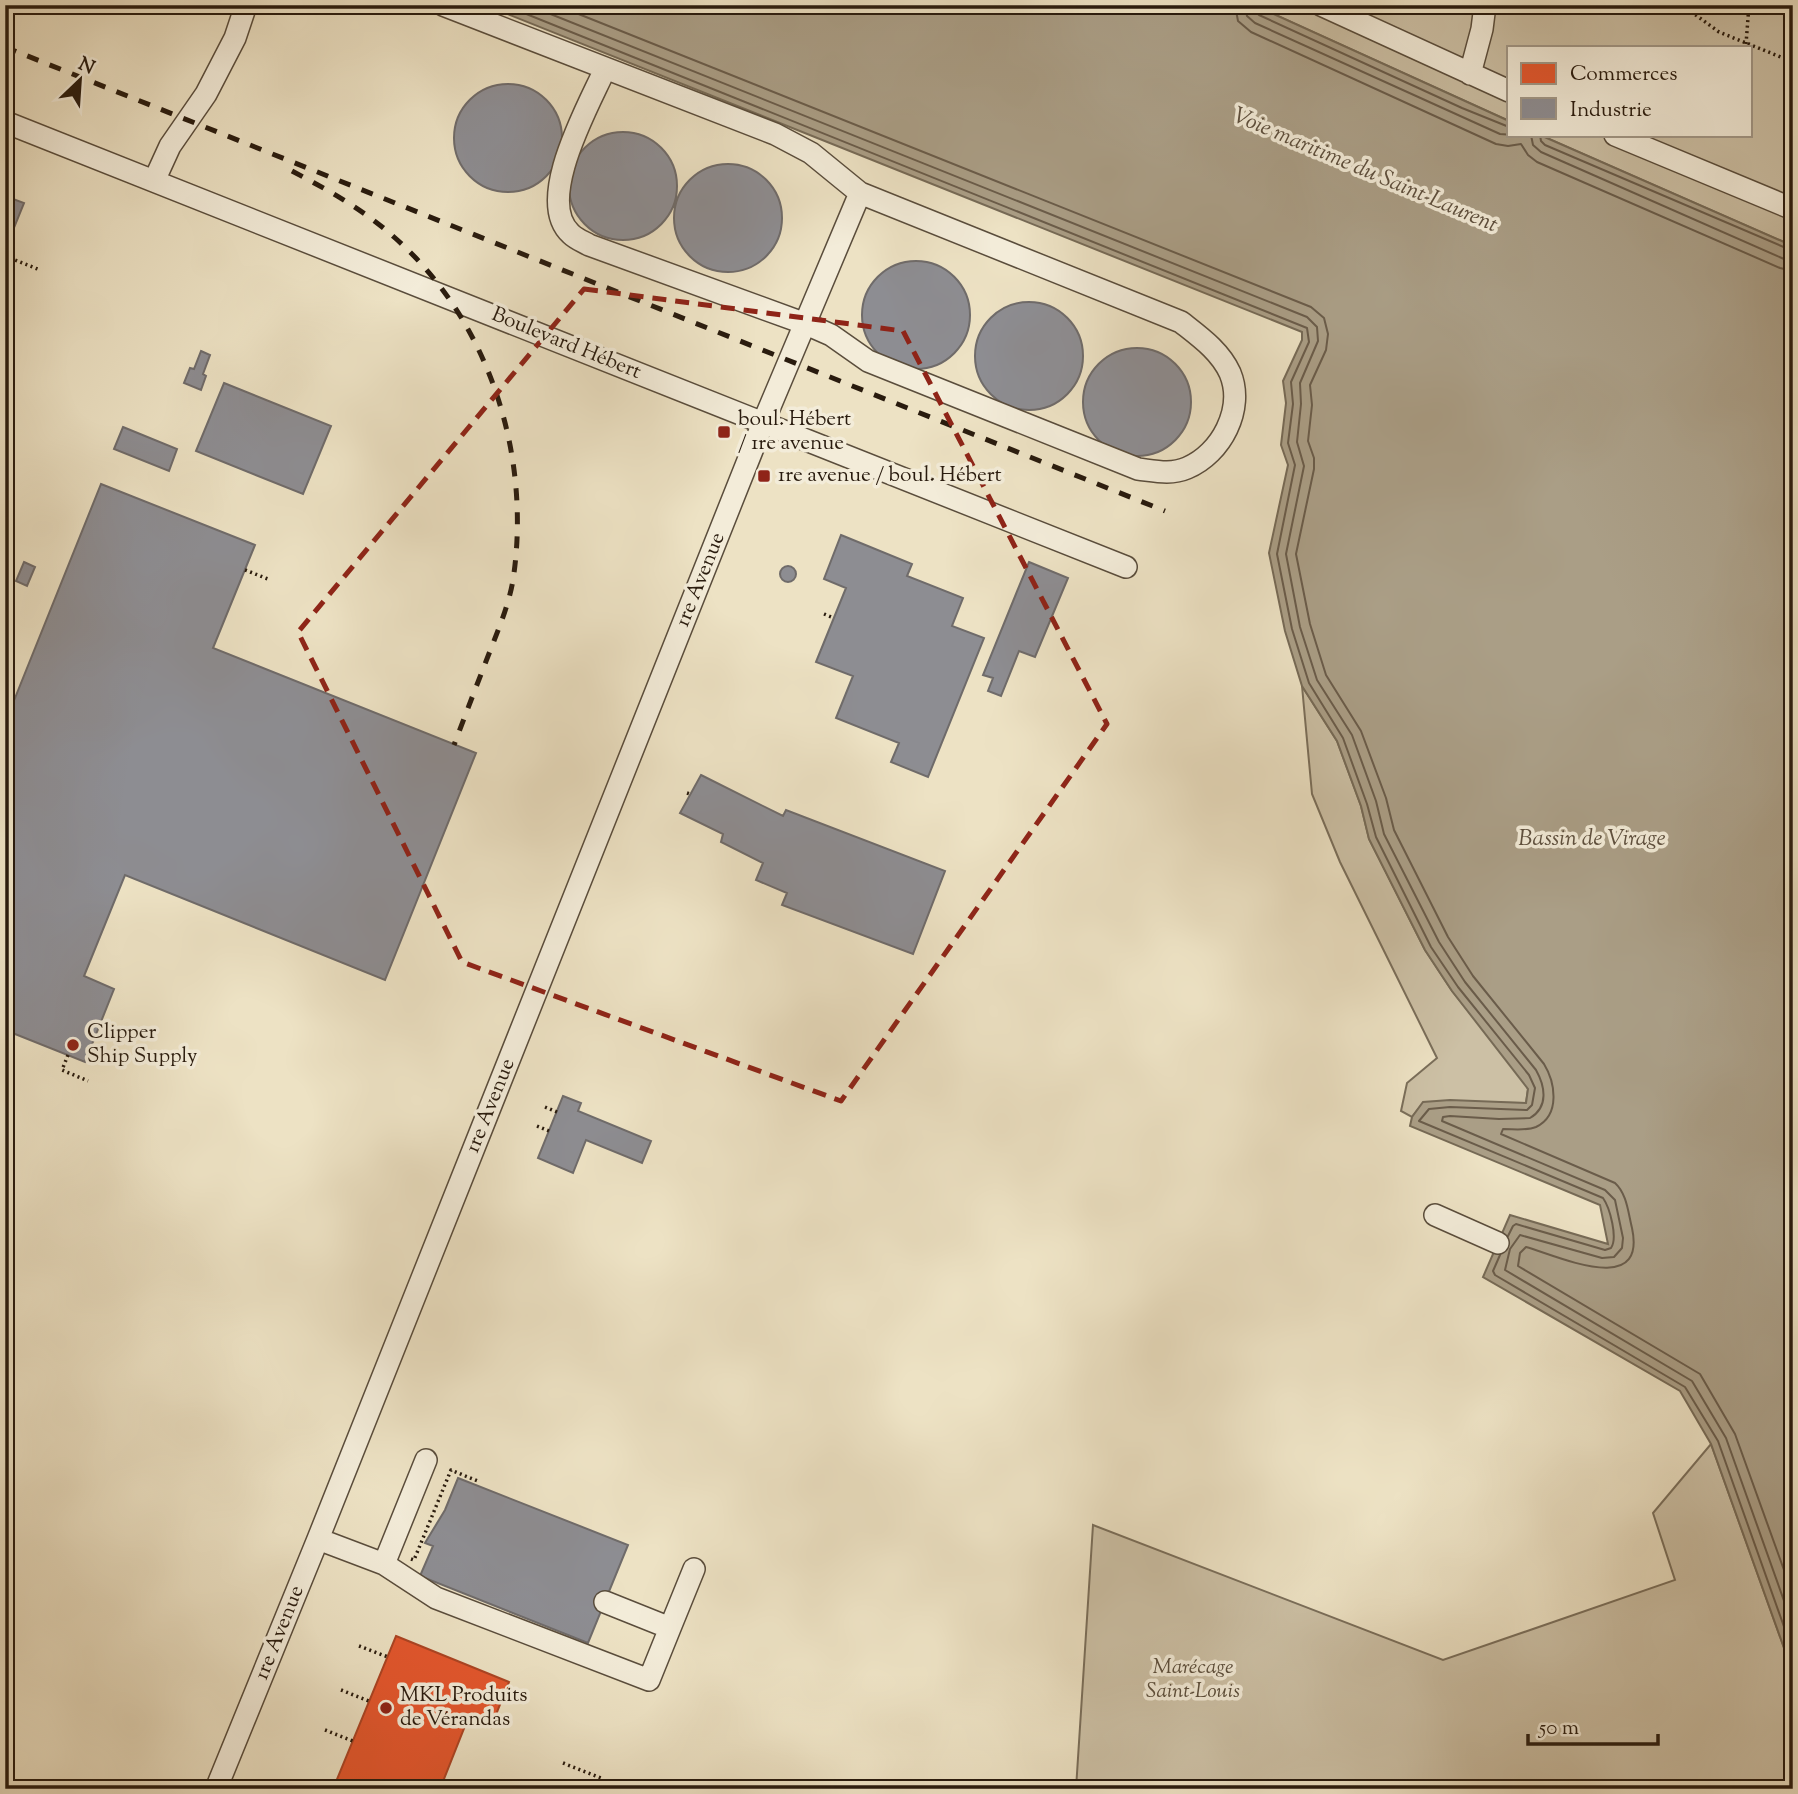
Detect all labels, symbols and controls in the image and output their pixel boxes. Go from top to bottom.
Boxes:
north arrow [46,46,116,116]
legend [1507,46,1752,136]
text: N [74,51,99,82]
text: Commerces [1570,60,1678,90]
text: Industrie [1570,96,1652,126]
water label: Voie maritime du Saint-Laurent [1227,100,1503,242]
street label: Boulevard Hébert [487,300,645,388]
place label: boul. Hébert / 1re avenue [738,405,851,459]
marker: boul. Hébert / 1re avenue [716,424,732,440]
place label: 1re avenue / boul. Hébert [778,461,1002,491]
marker: 1re avenue / boul. Hébert [756,468,772,484]
street label: 1re Avenue [668,528,734,632]
water label: Bassin de Virage [1518,823,1666,856]
place label: Clipper Ship Supply [87,1018,198,1072]
marker: Clipper Ship Supply [65,1037,81,1053]
street label: 1re Avenue [458,1054,524,1158]
street label: 1re Avenue [247,1581,313,1685]
park label: Marécage Saint-Louis [1146,1653,1240,1707]
place label: MKL Produits de Vérandas [400,1681,528,1735]
marker: MKL Produits de Vérandas [378,1700,394,1716]
scale bar [1528,1703,1658,1747]
text: 50 m [1538,1714,1579,1744]

